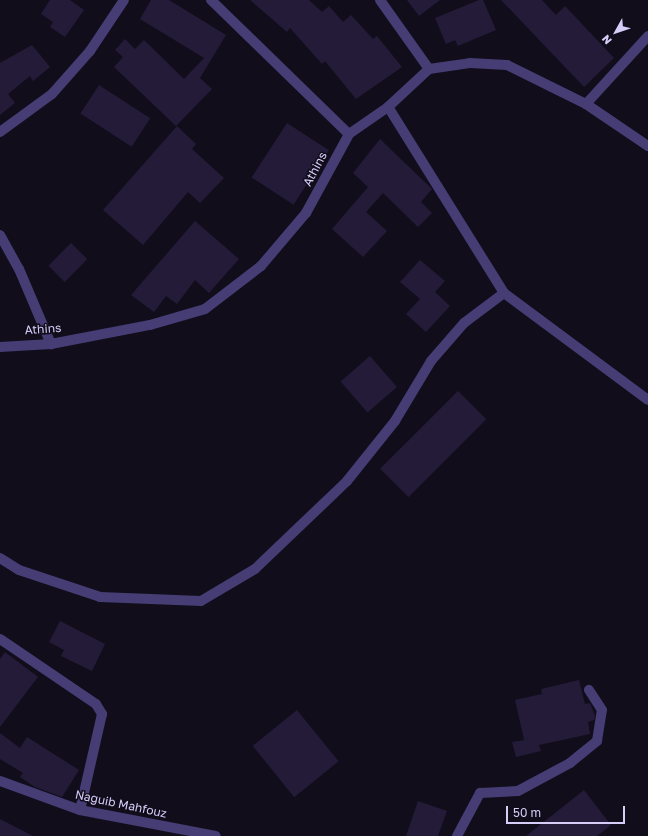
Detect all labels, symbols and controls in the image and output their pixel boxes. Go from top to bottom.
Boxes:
north arrow [596,12,636,52]
text: N [599,33,614,47]
street label: Athins [300,149,330,189]
street label: Athins [24,321,62,337]
street label: Naguib Mahfouz [74,787,168,821]
scale bar [508,798,627,824]
text: 50 m [513,805,541,820]

